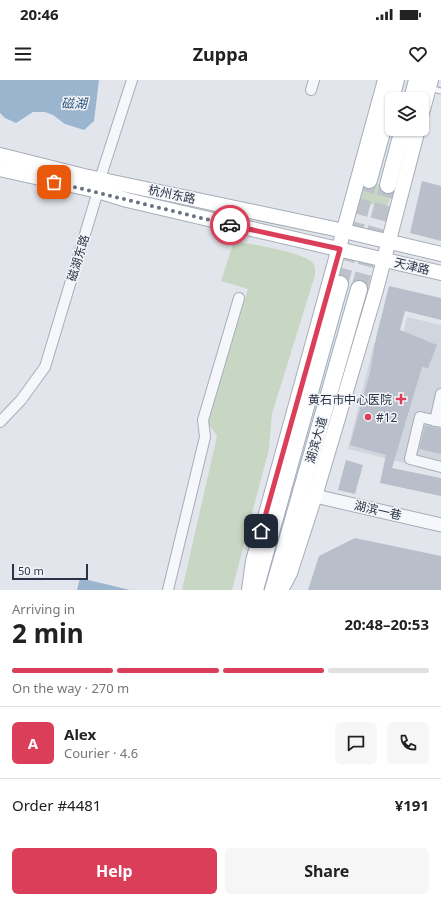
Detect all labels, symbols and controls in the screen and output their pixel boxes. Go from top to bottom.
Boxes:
text: 20:46 [20,4,59,24]
text: Zuppa [193,42,248,66]
icon: menu [12,43,34,65]
icon: heart [407,43,429,65]
map controls [385,92,429,136]
button: layers [385,92,429,136]
water label: 磁湖 [61,94,89,112]
pin [37,165,71,199]
icon: bag [43,171,65,193]
street label: 杭州东路 [147,181,197,207]
courier [210,205,250,245]
icon: car [219,214,241,236]
street label: 磁湖东路 [63,233,93,283]
street label: 天津路 [393,254,431,278]
place label: 黄石市中心医院 [308,391,392,408]
marker: 黄石市中心医院 [395,393,407,405]
place label: #12 [376,409,398,426]
marker: #12 [363,412,373,422]
street label: 湖滨大道 [301,415,331,465]
street label: 湖滨一巷 [353,496,403,524]
pin [244,514,278,548]
icon: home [250,520,272,542]
scale bar [12,562,88,581]
text: 50 m [18,563,44,578]
text: Arriving in [12,600,75,618]
text: 20:48–20:53 [344,614,429,634]
text: 2 min [12,615,84,651]
text: On the way · 270 m [12,679,129,697]
button: chat [335,722,377,764]
button: phone [387,722,429,764]
text: Alex [64,724,96,744]
text: A [28,733,38,753]
text: Courier · 4.6 [64,744,138,762]
text: Order #4481 [12,795,101,815]
text: ¥191 [395,795,429,815]
button: Help [12,848,217,894]
button: Share [225,848,429,894]

